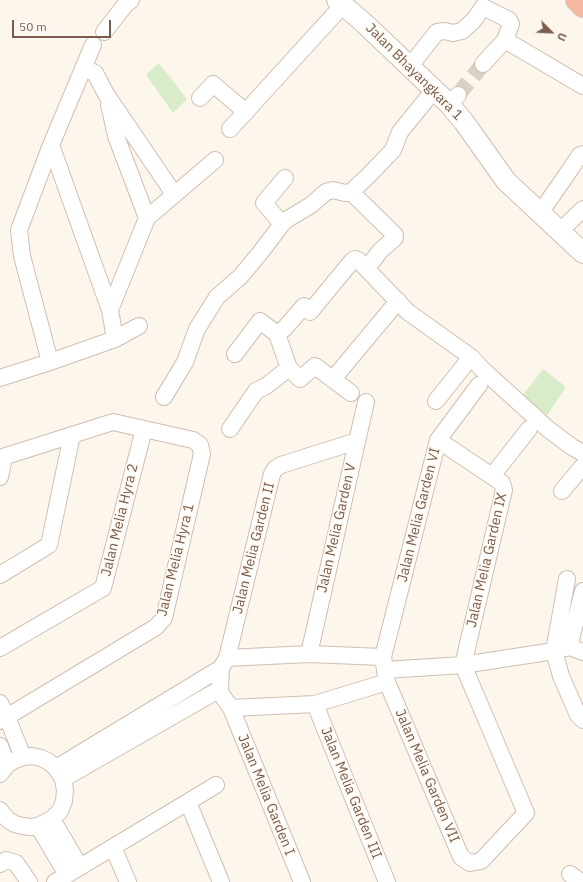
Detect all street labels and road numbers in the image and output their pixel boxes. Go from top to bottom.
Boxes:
street label: Jalan Bhayangkara 1 [362,20,466,124]
street label: Jalan Melia Garden VI [394,446,444,584]
street label: Jalan Melia Hyra 2 [98,462,142,578]
street label: Jalan Melia Garden V [314,462,360,594]
street label: Jalan Melia Garden II [230,481,278,615]
street label: Jalan Melia Garden IX [463,491,511,629]
street label: Jalan Melia Hyra 1 [154,502,198,618]
street label: Jalan Melia Garden VII [391,707,463,845]
street label: Jalan Melia Garden III [317,725,385,861]
street label: Jalan Melia Garden I [234,732,298,858]

